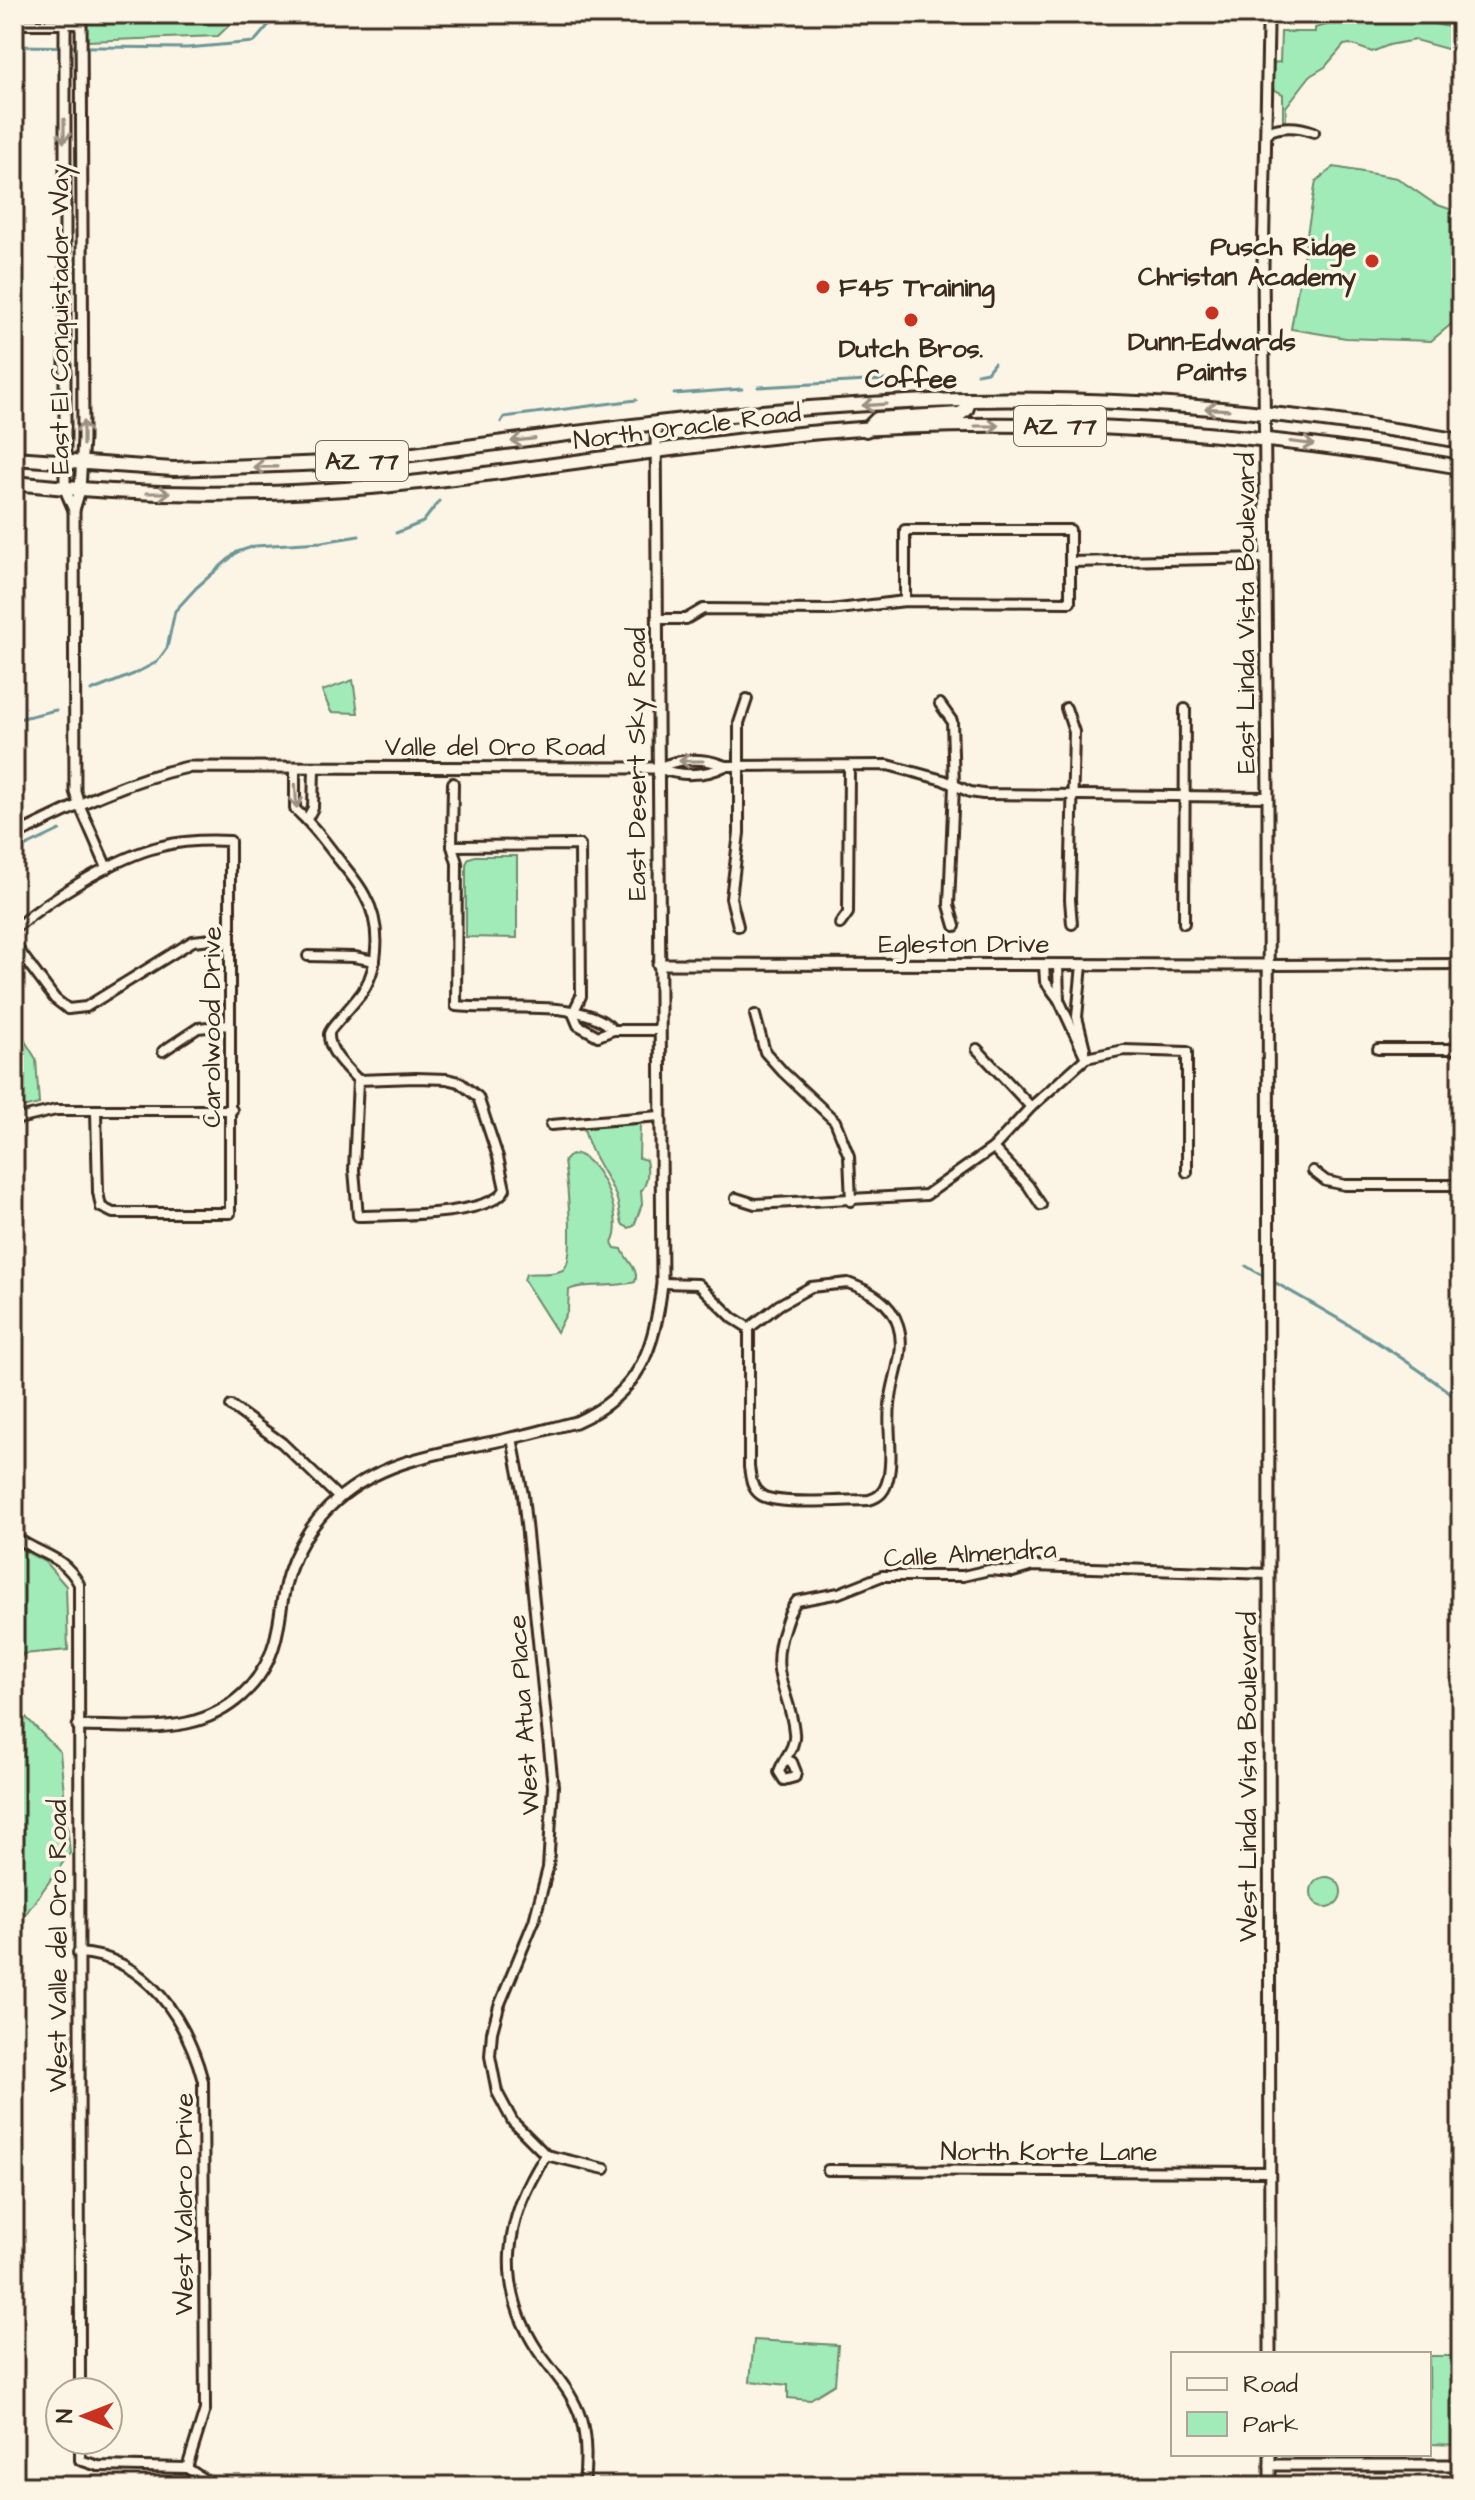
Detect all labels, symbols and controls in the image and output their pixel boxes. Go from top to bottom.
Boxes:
one-way arrow [56,117,72,144]
street label: East El Conquistador Way [42,164,80,474]
place label: Pusch Ridge Christan Academy [1138,229,1357,298]
marker: Pusch Ridge Christan Academy [1363,252,1381,270]
place label: F45 Training [839,270,995,309]
marker: F45 Training [814,278,832,296]
marker: Dunn-Edwards Paints [1203,304,1221,322]
marker: Dutch Bros. Coffee [902,311,920,329]
place label: Dunn-Edwards Paints [1128,324,1296,390]
place label: Dutch Bros. Coffee [839,331,984,397]
street label: North Oracle Road [571,395,803,459]
one-way arrow [861,398,888,413]
one-way arrow [1204,401,1231,416]
road number: AZ 77 [1014,406,1106,446]
one-way arrow [973,418,1000,434]
one-way arrow [75,420,91,447]
one-way arrow [510,433,537,448]
one-way arrow [1288,436,1315,451]
road number: AZ 77 [316,441,408,481]
street label: East Linda Vista Boulevard [1228,453,1264,773]
one-way arrow [252,460,279,475]
one-way arrow [144,485,171,501]
street label: East Desert Sky Road [619,628,657,900]
street label: Valle del Oro Road [385,729,605,765]
one-way arrow [678,753,705,769]
one-way arrow [288,782,303,809]
street label: Carolwood Drive [194,926,230,1128]
street label: Egleston Drive [878,926,1050,964]
street label: Calle Almendra [883,1531,1058,1577]
street label: West Linda Vista Boulevard [1230,1612,1266,1942]
street label: West Atua Place [499,1613,549,1816]
street label: West Valle del Oro Road [40,1799,76,2093]
street label: West Valoro Drive [166,2093,202,2315]
street label: North Korte Lane [940,2134,1158,2170]
legend [1171,2352,1431,2456]
text: Road [1243,2368,1298,2402]
north arrow [44,2376,124,2456]
text: Park [1243,2408,1299,2442]
text: N [50,2409,81,2423]

